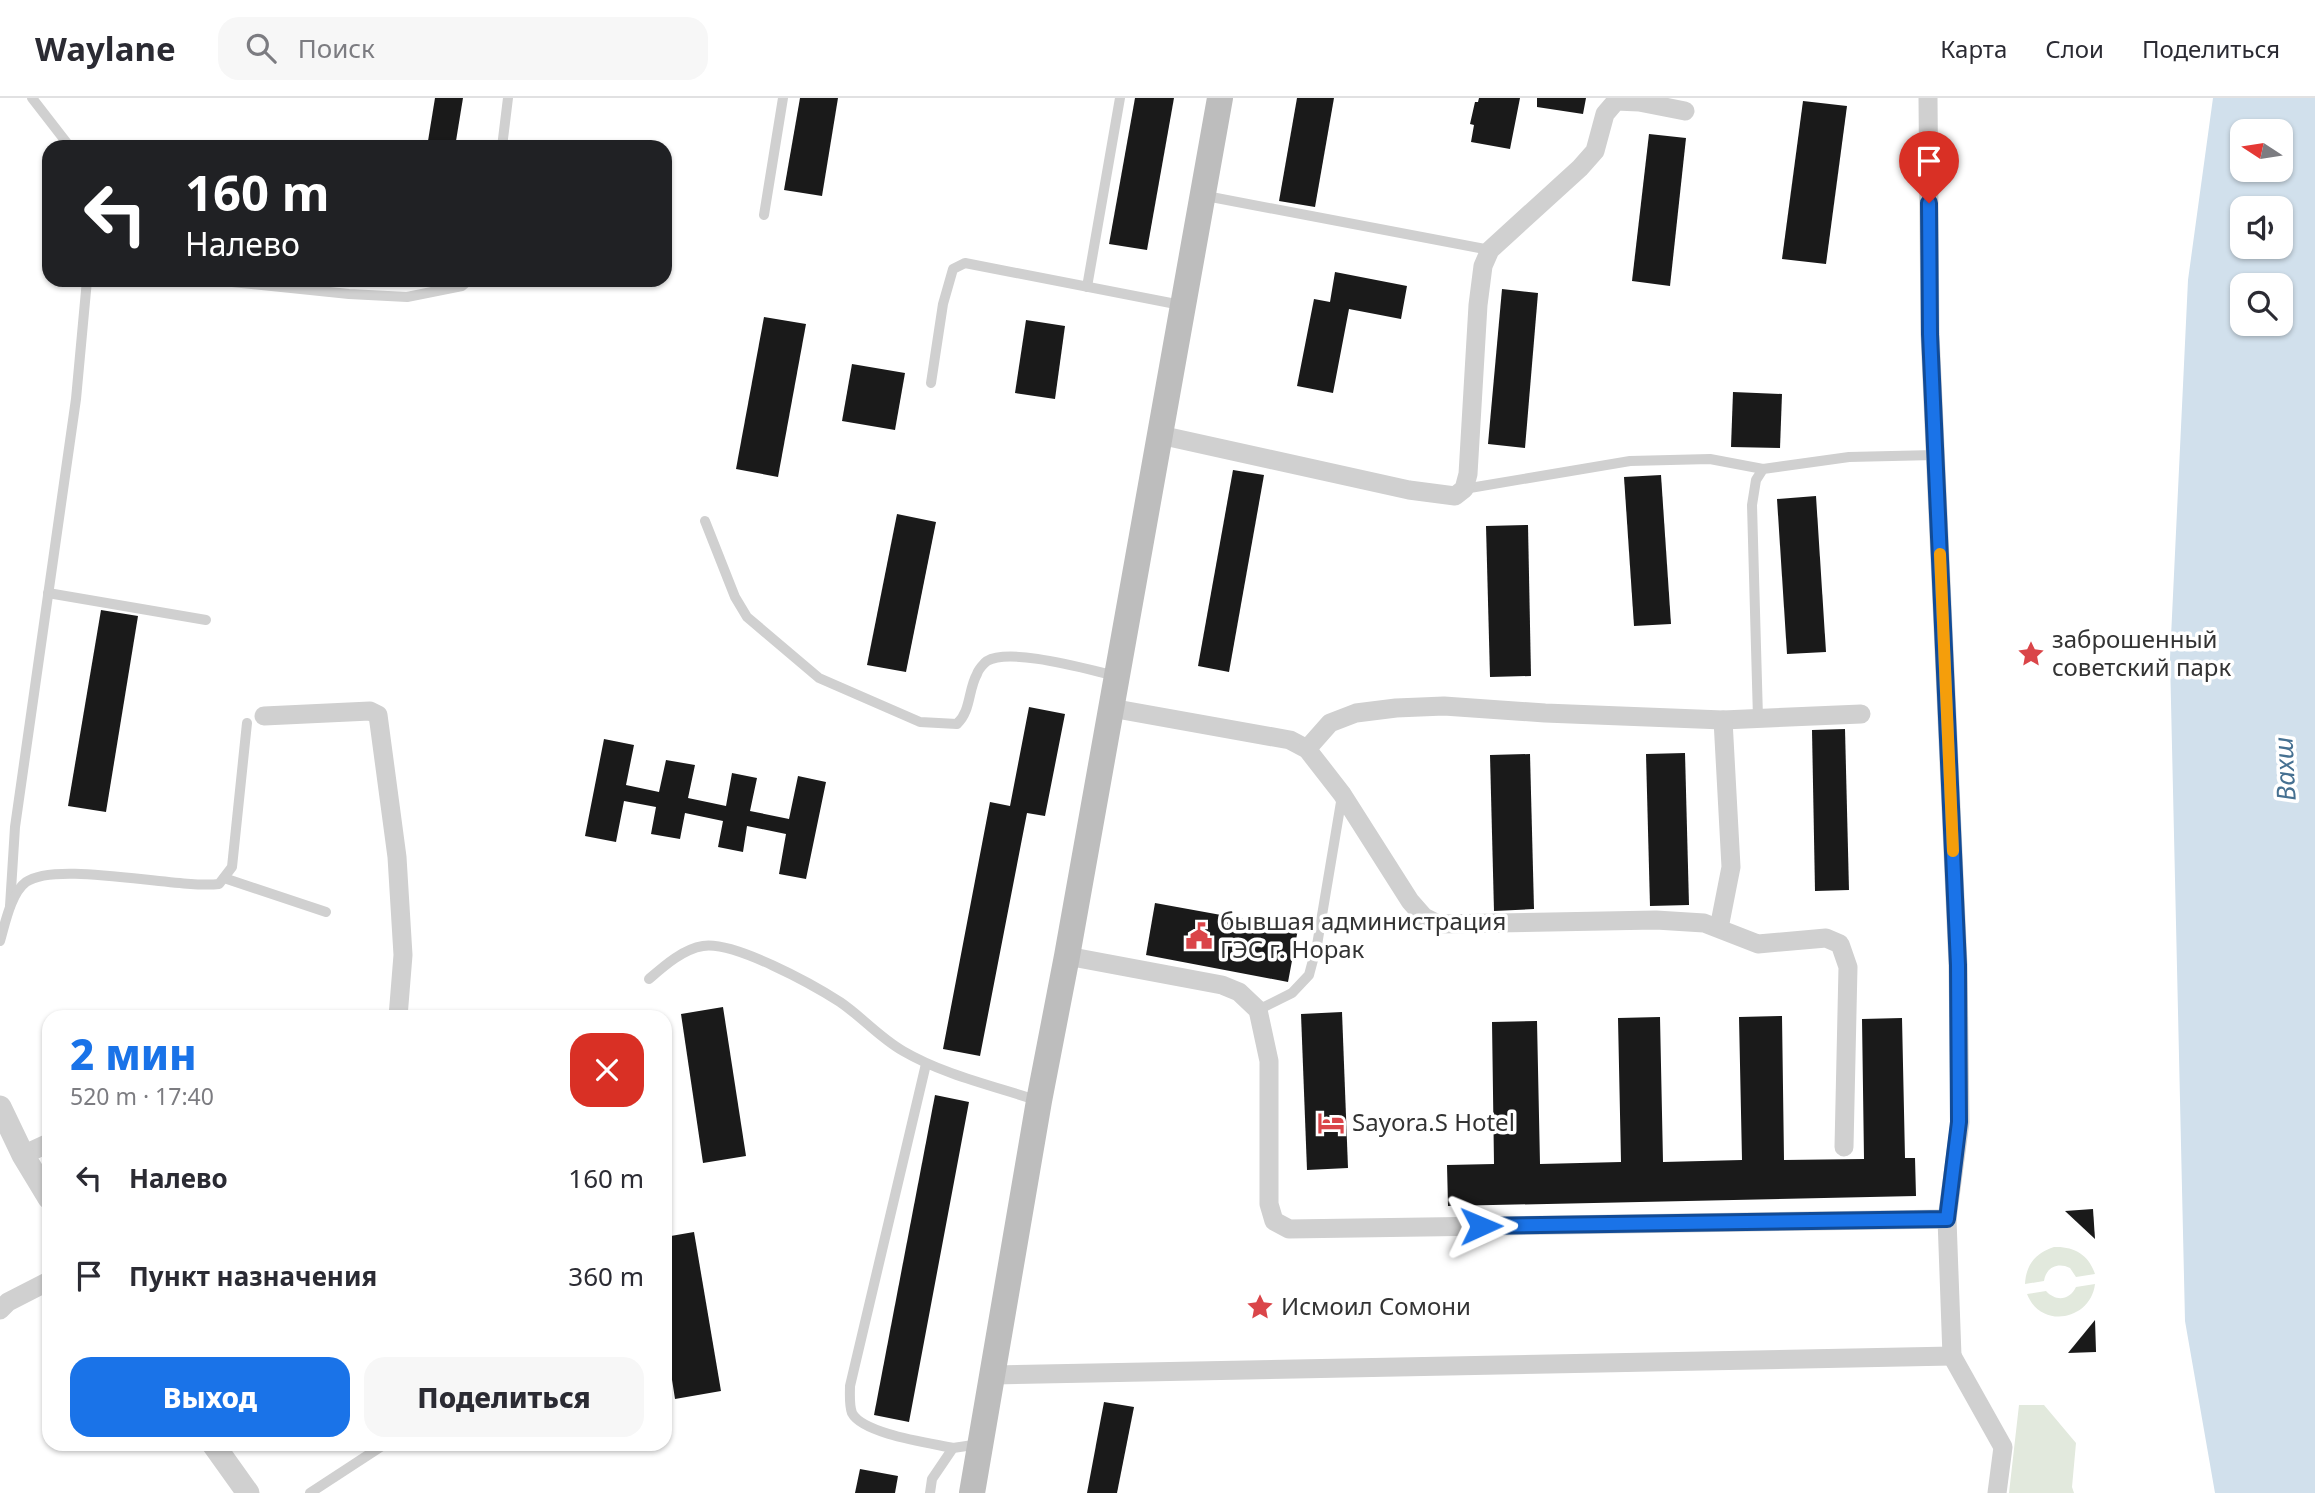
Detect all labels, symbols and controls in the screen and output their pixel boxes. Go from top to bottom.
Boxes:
search box [218,17,708,80]
text: Waylane [35,26,176,71]
icon: search [242,29,280,67]
text: Поиск [298,30,375,66]
text: Карта [1940,32,2007,65]
text: Слои [2045,32,2104,65]
text: Поделиться [2142,32,2280,65]
north arrow [2230,119,2292,182]
map controls [2230,119,2293,336]
pin [1899,131,1959,203]
icon: arrive [1910,142,1948,180]
text: 160 m [185,159,330,225]
icon: left [70,168,161,259]
button: sound [2230,196,2293,259]
text: Налево [185,222,300,265]
button: search [2230,273,2293,336]
place label: заброшенный советский парк [2052,622,2231,683]
place icon: заброшенный советский парк [2016,639,2046,669]
water label: Вахш [2264,736,2304,802]
place label: бывшая администрация ГЭС г. Норак [1220,904,1506,965]
public building icon: бывшая администрация ГЭС г. Норак [1184,921,1214,951]
text: 2 мин [70,1025,197,1082]
button: close [570,1033,644,1107]
text: 520 m · 17:40 [70,1080,214,1112]
place label: Sayora.S Hotel [1352,1105,1515,1138]
hotel icon: Sayora.S Hotel [1316,1108,1346,1138]
icon: left [70,1159,108,1197]
text: Налево [129,1160,228,1196]
text: 160 m [568,1160,644,1196]
position arrow [1444,1189,1518,1263]
icon: arrive [70,1257,108,1295]
text: Пункт назначения [129,1258,377,1294]
text: 360 m [568,1258,644,1294]
place label: Исмоил Сомони [1281,1289,1471,1322]
place icon: Исмоил Сомони [1245,1292,1275,1322]
button: Выход [70,1357,350,1437]
button: Поделиться [364,1357,644,1437]

